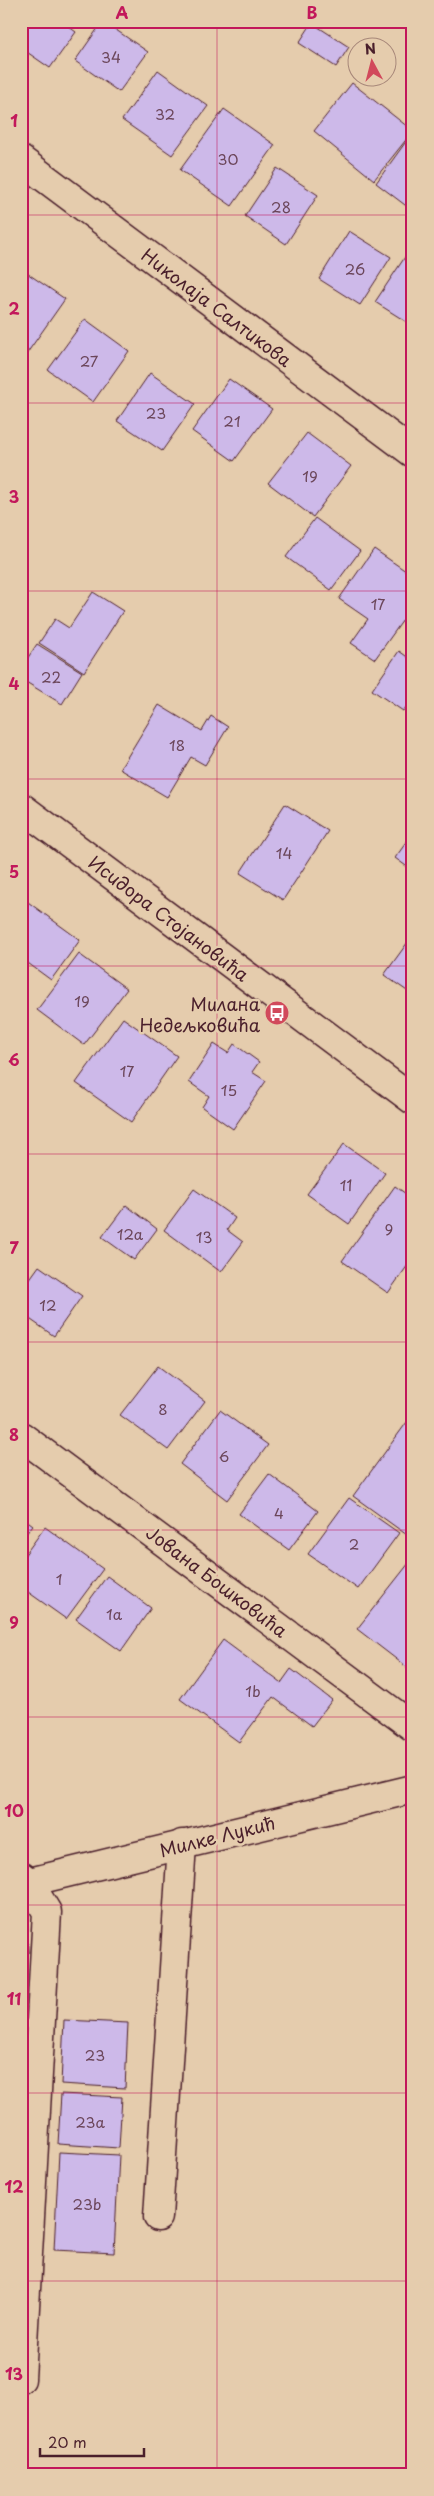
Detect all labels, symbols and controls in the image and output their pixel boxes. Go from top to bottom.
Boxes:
text: A [116,0,129,24]
text: B [307,0,318,24]
north arrow [346,38,396,88]
text: N [364,38,377,60]
house number: 34 [101,45,121,68]
house number: 32 [155,102,175,125]
text: 1 [10,108,18,132]
house number: 30 [218,147,238,170]
house number: 28 [271,195,291,218]
street label: Николаја Салтикова [136,241,299,373]
house number: 26 [345,257,365,280]
text: 2 [8,296,20,320]
house number: 27 [80,349,99,372]
house number: 23 [146,401,166,424]
house number: 21 [223,409,241,432]
house number: 19 [302,464,318,487]
text: 3 [9,484,19,508]
house number: 17 [371,592,385,615]
house number: 22 [41,665,61,688]
text: 4 [9,671,20,695]
house number: 18 [169,733,185,756]
house number: 14 [276,841,292,864]
street label: Исидора Стојановића [83,849,255,988]
text: 5 [9,859,19,883]
house number: 19 [74,989,90,1012]
place label: Милана Недељковића [139,990,261,1038]
bus stop icon: Милана Недељковића [264,1000,290,1026]
text: 6 [8,1047,20,1071]
house number: 17 [120,1059,134,1082]
house number: 15 [221,1078,237,1101]
house number: 11 [340,1173,352,1196]
house number: 9 [385,1217,393,1240]
house number: 12a [117,1222,144,1245]
house number: 13 [196,1225,212,1248]
text: 7 [9,1235,19,1259]
house number: 12 [39,1293,57,1316]
house number: 8 [158,1397,168,1420]
text: 8 [9,1422,19,1446]
house number: 6 [219,1444,229,1467]
house number: 4 [274,1501,284,1524]
street label: Јована Бошковића [141,1519,294,1644]
house number: 2 [349,1532,359,1555]
house number: 1 [56,1567,62,1590]
house number: 1a [106,1602,123,1625]
text: 9 [9,1610,19,1634]
house number: 1b [245,1679,261,1702]
text: 10 [4,1798,24,1822]
street label: Милке Лукић [156,1809,278,1863]
text: 11 [7,1986,21,2010]
house number: 23 [85,2043,105,2066]
house number: 23a [75,2110,105,2133]
text: 12 [5,2174,23,2198]
house number: 23b [73,2192,101,2215]
text: 13 [5,2361,23,2385]
scale bar [40,2426,144,2458]
text: 20 m [48,2430,87,2453]

